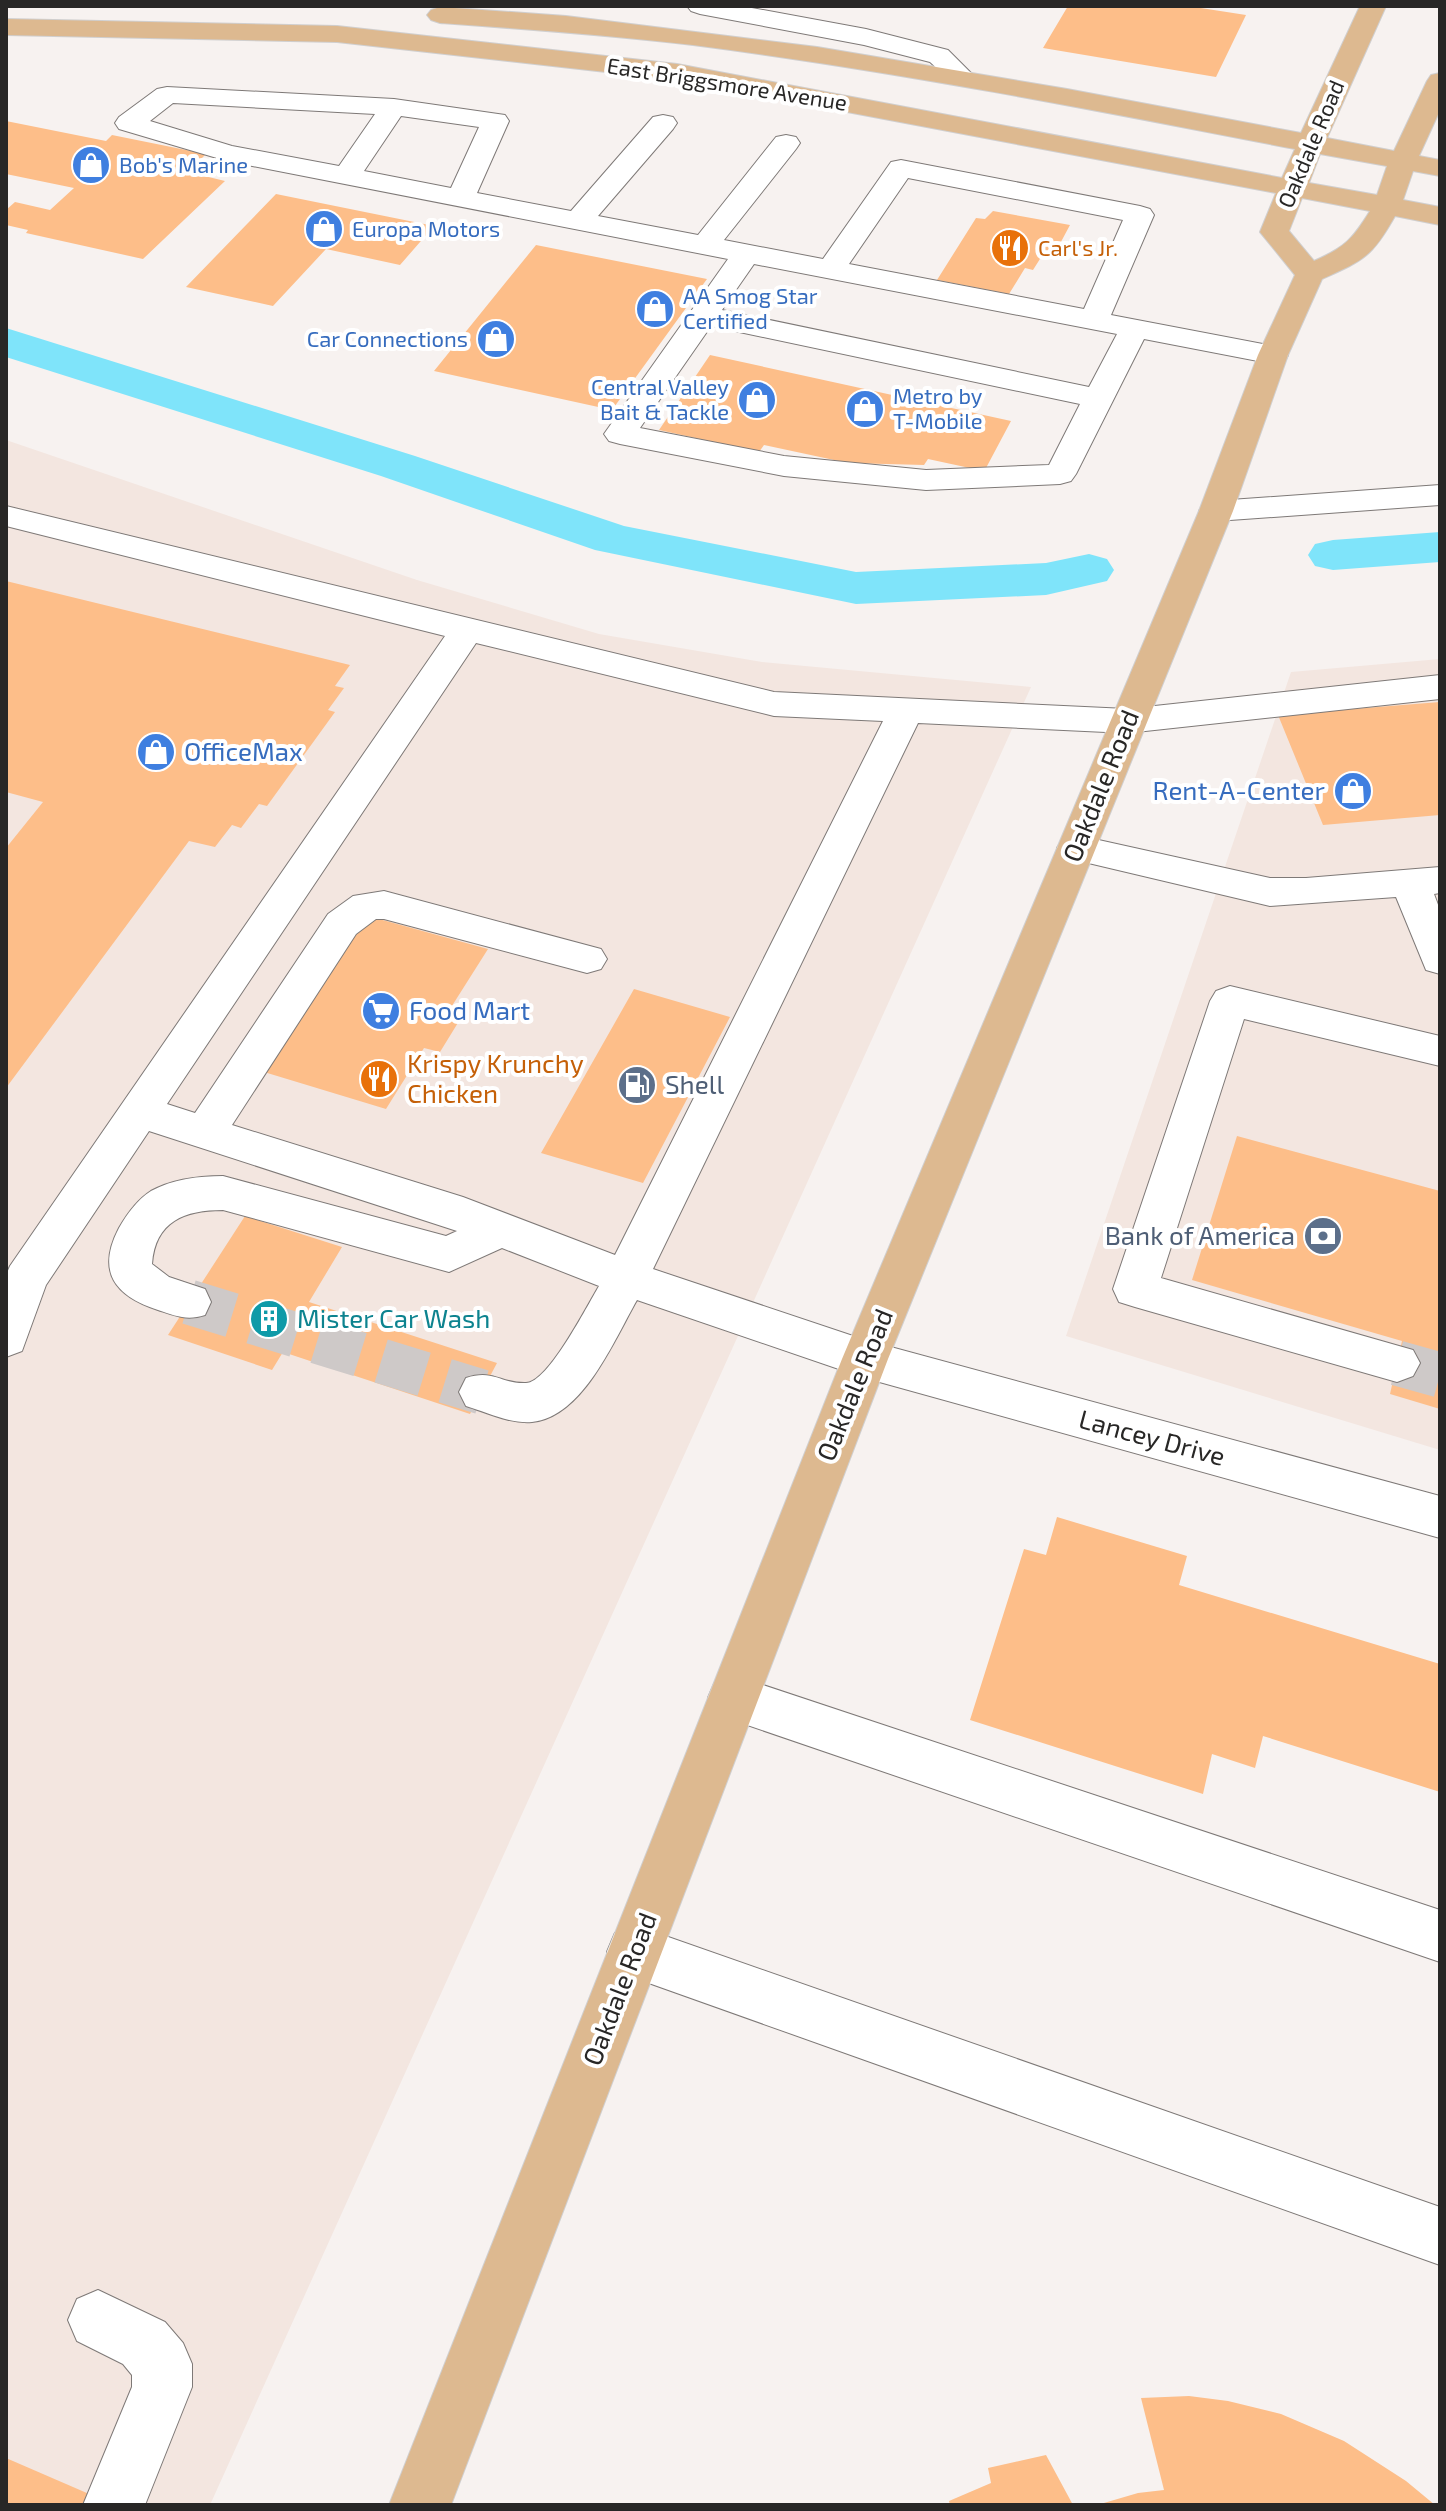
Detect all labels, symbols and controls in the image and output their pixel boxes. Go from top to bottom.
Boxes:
street label: East Briggsmore Avenue [605,51,849,115]
street label: Oakdale Road [1271,76,1349,211]
shop icon: Bob's Marine [70,144,112,186]
place label: Bob's Marine [119,151,248,177]
shop icon: Europa Motors [303,208,345,250]
place label: Europa Motors [352,215,500,241]
restaurant icon: Carl's Jr. [989,227,1031,269]
place label: Carl's Jr. [1038,234,1118,260]
place label: AA Smog Star Certified [683,282,818,333]
shop icon: AA Smog Star Certified [634,288,676,330]
shop icon: Car Connections [475,318,517,360]
place label: Car Connections [307,325,468,351]
place label: Central Valley Bait & Tackle [591,373,729,424]
shop icon: Central Valley Bait & Tackle [736,379,778,421]
place label: Metro by T-Mobile [893,382,983,433]
shop icon: Metro by T-Mobile [844,388,886,430]
street label: Oakdale Road [1055,705,1144,866]
shop icon: OfficeMax [135,731,177,773]
place label: OfficeMax [184,735,303,766]
shop icon: Rent-A-Center [1332,770,1374,812]
place label: Rent-A-Center [1152,774,1325,805]
supermarket icon: Food Mart [360,990,402,1032]
place label: Food Mart [409,994,530,1025]
place label: Krispy Krunchy Chicken [407,1047,584,1108]
restaurant icon: Krispy Krunchy Chicken [358,1058,400,1100]
fuel station icon: Shell [616,1064,658,1106]
place label: Shell [665,1068,724,1099]
bank icon: Bank of America [1302,1215,1344,1257]
place label: Bank of America [1105,1219,1295,1250]
building icon: Mister Car Wash [248,1298,290,1340]
place label: Mister Car Wash [297,1302,490,1333]
street label: Oakdale Road [809,1304,898,1465]
street label: Lancey Drive [1076,1402,1229,1471]
street label: Oakdale Road [575,1908,662,2069]

